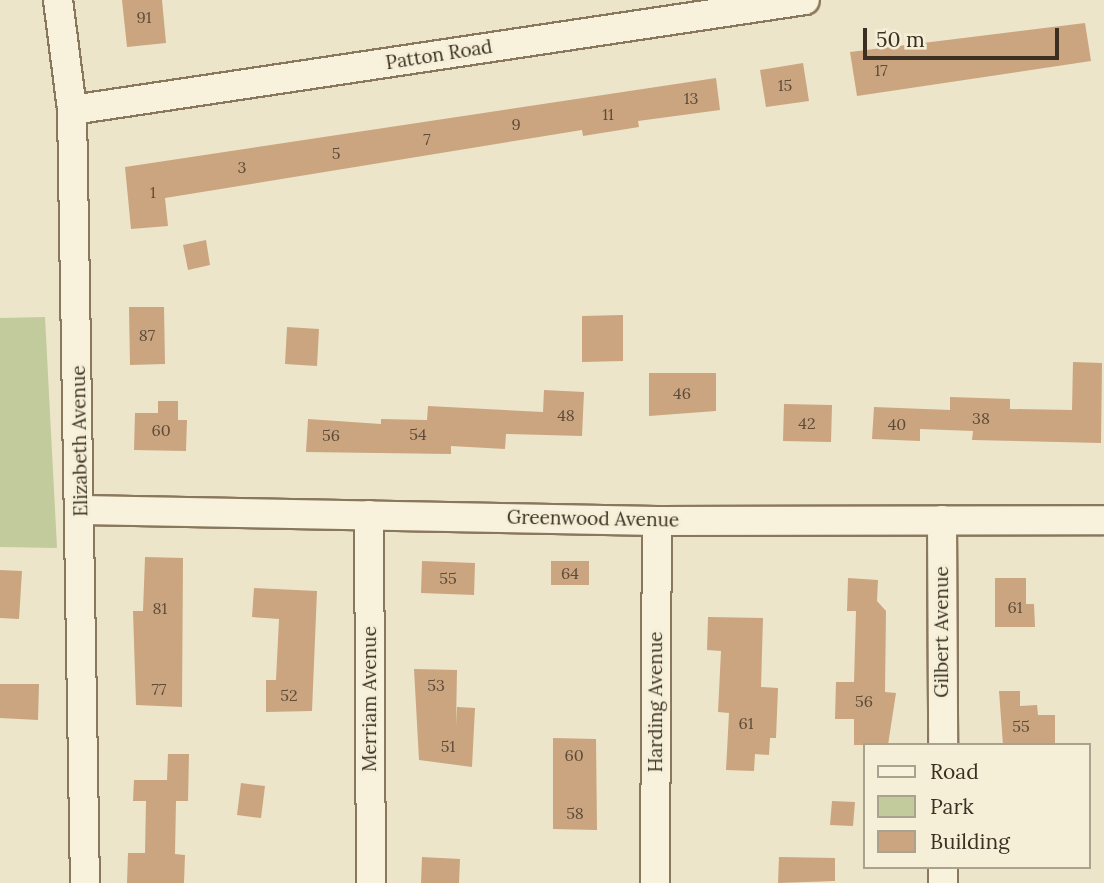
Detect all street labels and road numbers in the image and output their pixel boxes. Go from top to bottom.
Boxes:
street label: Patton Road [384,35,494,75]
street label: Elizabeth Avenue [67,365,93,517]
street label: Greenwood Avenue [507,506,679,532]
street label: Gilbert Avenue [931,566,953,698]
street label: Merriam Avenue [359,626,381,772]
street label: Harding Avenue [645,632,667,772]

